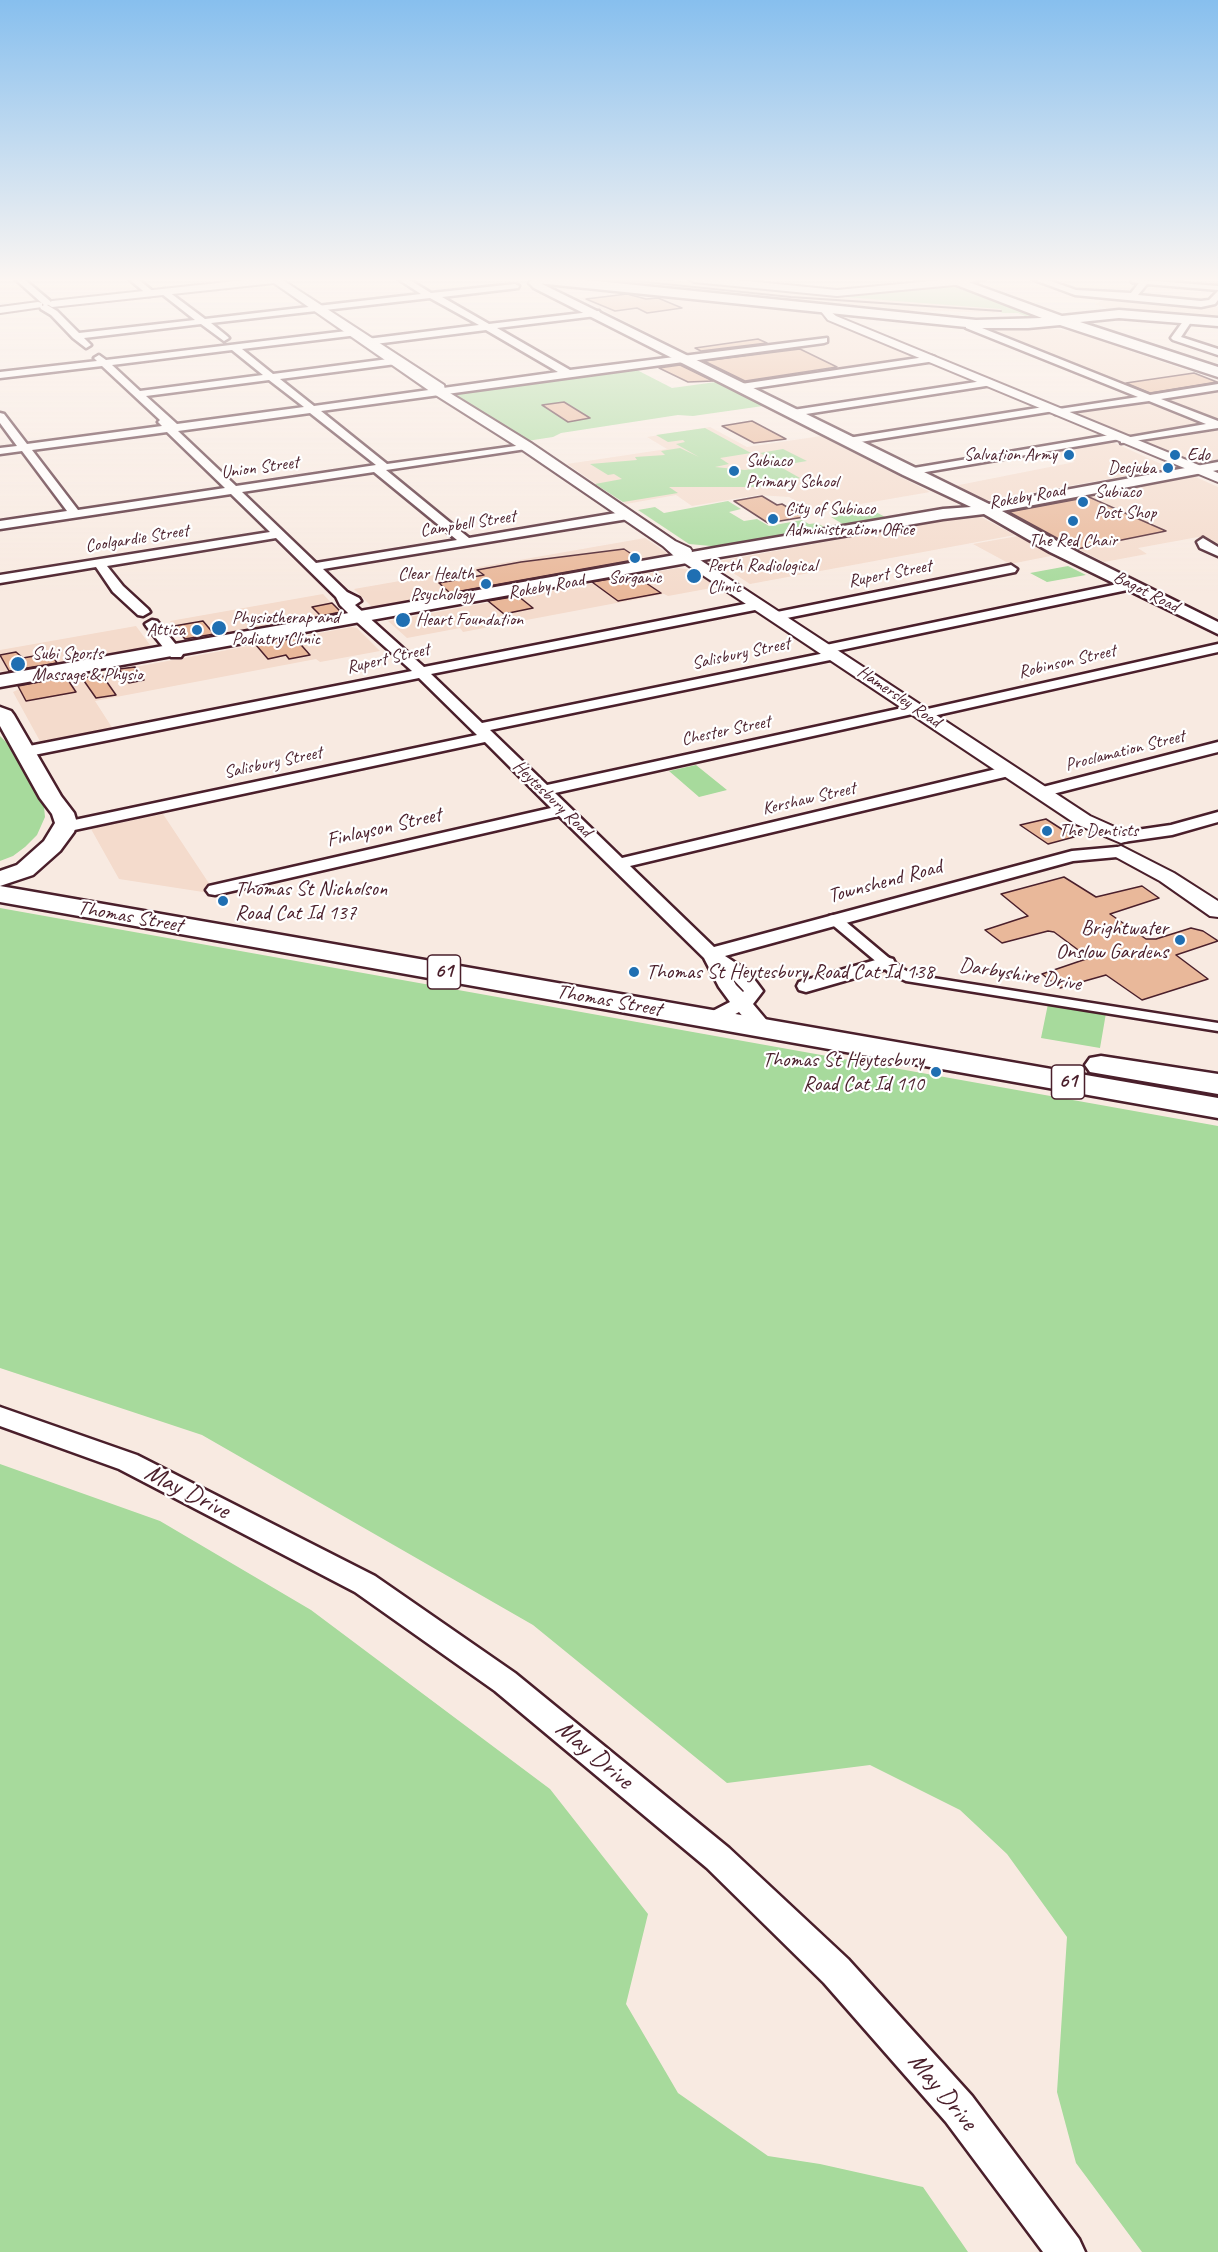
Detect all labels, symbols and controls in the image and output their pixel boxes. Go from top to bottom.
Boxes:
place label: Salvation Army [964,444,1057,466]
place label: Edo [1187,444,1210,466]
marker: Salvation Army [1062,448,1076,462]
marker: Edo [1168,448,1182,462]
place label: Subiaco Primary School [746,450,838,492]
street label: Union Street [220,452,300,484]
place label: Decjuba [1108,457,1156,479]
marker: Decjuba [1161,461,1175,475]
marker: Subiaco Primary School [727,464,741,478]
street label: Rokeby Road [987,480,1067,514]
place label: Subiaco Post Shop [1095,481,1156,524]
marker: Subiaco Post Shop [1076,495,1090,509]
place label: City of Subiaco Administration Office [785,498,914,540]
street label: Campbell Street [419,506,517,542]
marker: City of Subiaco Administration Office [766,512,780,526]
marker: The Red Chair [1066,514,1080,528]
street label: Coolgardie Street [84,520,190,558]
place label: The Red Chair [1029,530,1117,552]
marker: Sorganic [628,551,642,565]
place label: Perth Radiological Clinic [708,555,817,598]
street label: Rupert Street [846,555,934,593]
place label: Clear Health Psychology [398,563,474,606]
street label: Bagot Road [1110,566,1182,618]
place label: Sorganic [609,567,661,589]
marker: Perth Radiological Clinic [685,567,703,585]
street label: Rokeby Road [506,570,586,604]
marker: Clear Health Psychology [479,577,493,591]
place label: Physiotherap and Podiatry Clinic [232,607,339,650]
place label: Heart Foundation [416,609,523,631]
marker: Heart Foundation [394,611,412,629]
place label: Attica [147,619,185,641]
marker: Physiotherap and Podiatry Clinic [210,619,228,637]
marker: Attica [190,623,204,637]
street label: Salisbury Street [690,633,792,675]
street label: Rupert Street [344,639,432,679]
street label: Robinson Street [1016,640,1118,684]
place label: Subi Sports Massage & Physio [32,643,142,686]
marker: Subi Sports Massage & Physio [9,655,27,673]
street label: Hamersley Road [853,661,945,733]
street label: Chester Street [679,711,773,751]
street label: Proclamation Street [1063,726,1187,776]
street label: Salisbury Street [222,742,324,784]
street label: Heytesbury Road [508,756,596,842]
street label: Kershaw Street [760,778,858,820]
street label: Finlayson Street [324,803,444,853]
place label: The Dentists [1059,820,1138,842]
marker: The Dentists [1040,824,1054,838]
street label: Townshend Road [825,855,945,909]
place label: Thomas St Nicholson Road Cat Id 137 [235,876,387,926]
marker: Thomas St Nicholson Road Cat Id 137 [216,894,230,908]
street label: Thomas Street [75,895,185,939]
place label: Brightwater Onslow Gardens [1056,915,1168,965]
marker: Brightwater Onslow Gardens [1173,933,1187,947]
street label: Darbyshire Drive [957,953,1083,997]
road number: 61 [428,955,460,989]
place label: Thomas St Heytesbury Road Cat Id 138 [646,959,934,985]
marker: Thomas St Heytesbury Road Cat Id 138 [627,965,641,979]
street label: Thomas Street [554,979,664,1023]
place label: Thomas St Heytesbury Road Cat Id 110 [762,1047,924,1097]
marker: Thomas St Heytesbury Road Cat Id 110 [929,1065,943,1079]
road number: 61 [1052,1065,1084,1099]
street label: May Drive [139,1457,235,1527]
street label: May Drive [549,1714,639,1796]
street label: May Drive [901,2047,983,2137]

